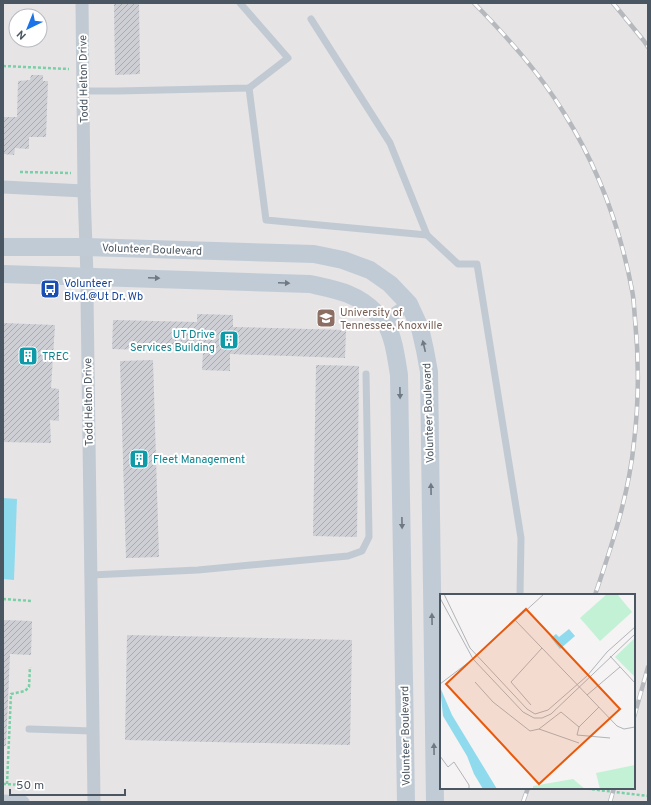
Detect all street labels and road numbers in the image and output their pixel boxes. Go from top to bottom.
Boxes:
street label: Todd Helton Drive [76,35,92,123]
street label: Volunteer Boulevard [102,241,202,259]
street label: Todd Helton Drive [81,358,97,446]
street label: Volunteer Boulevard [420,363,438,463]
street label: Volunteer Boulevard [398,686,414,786]

